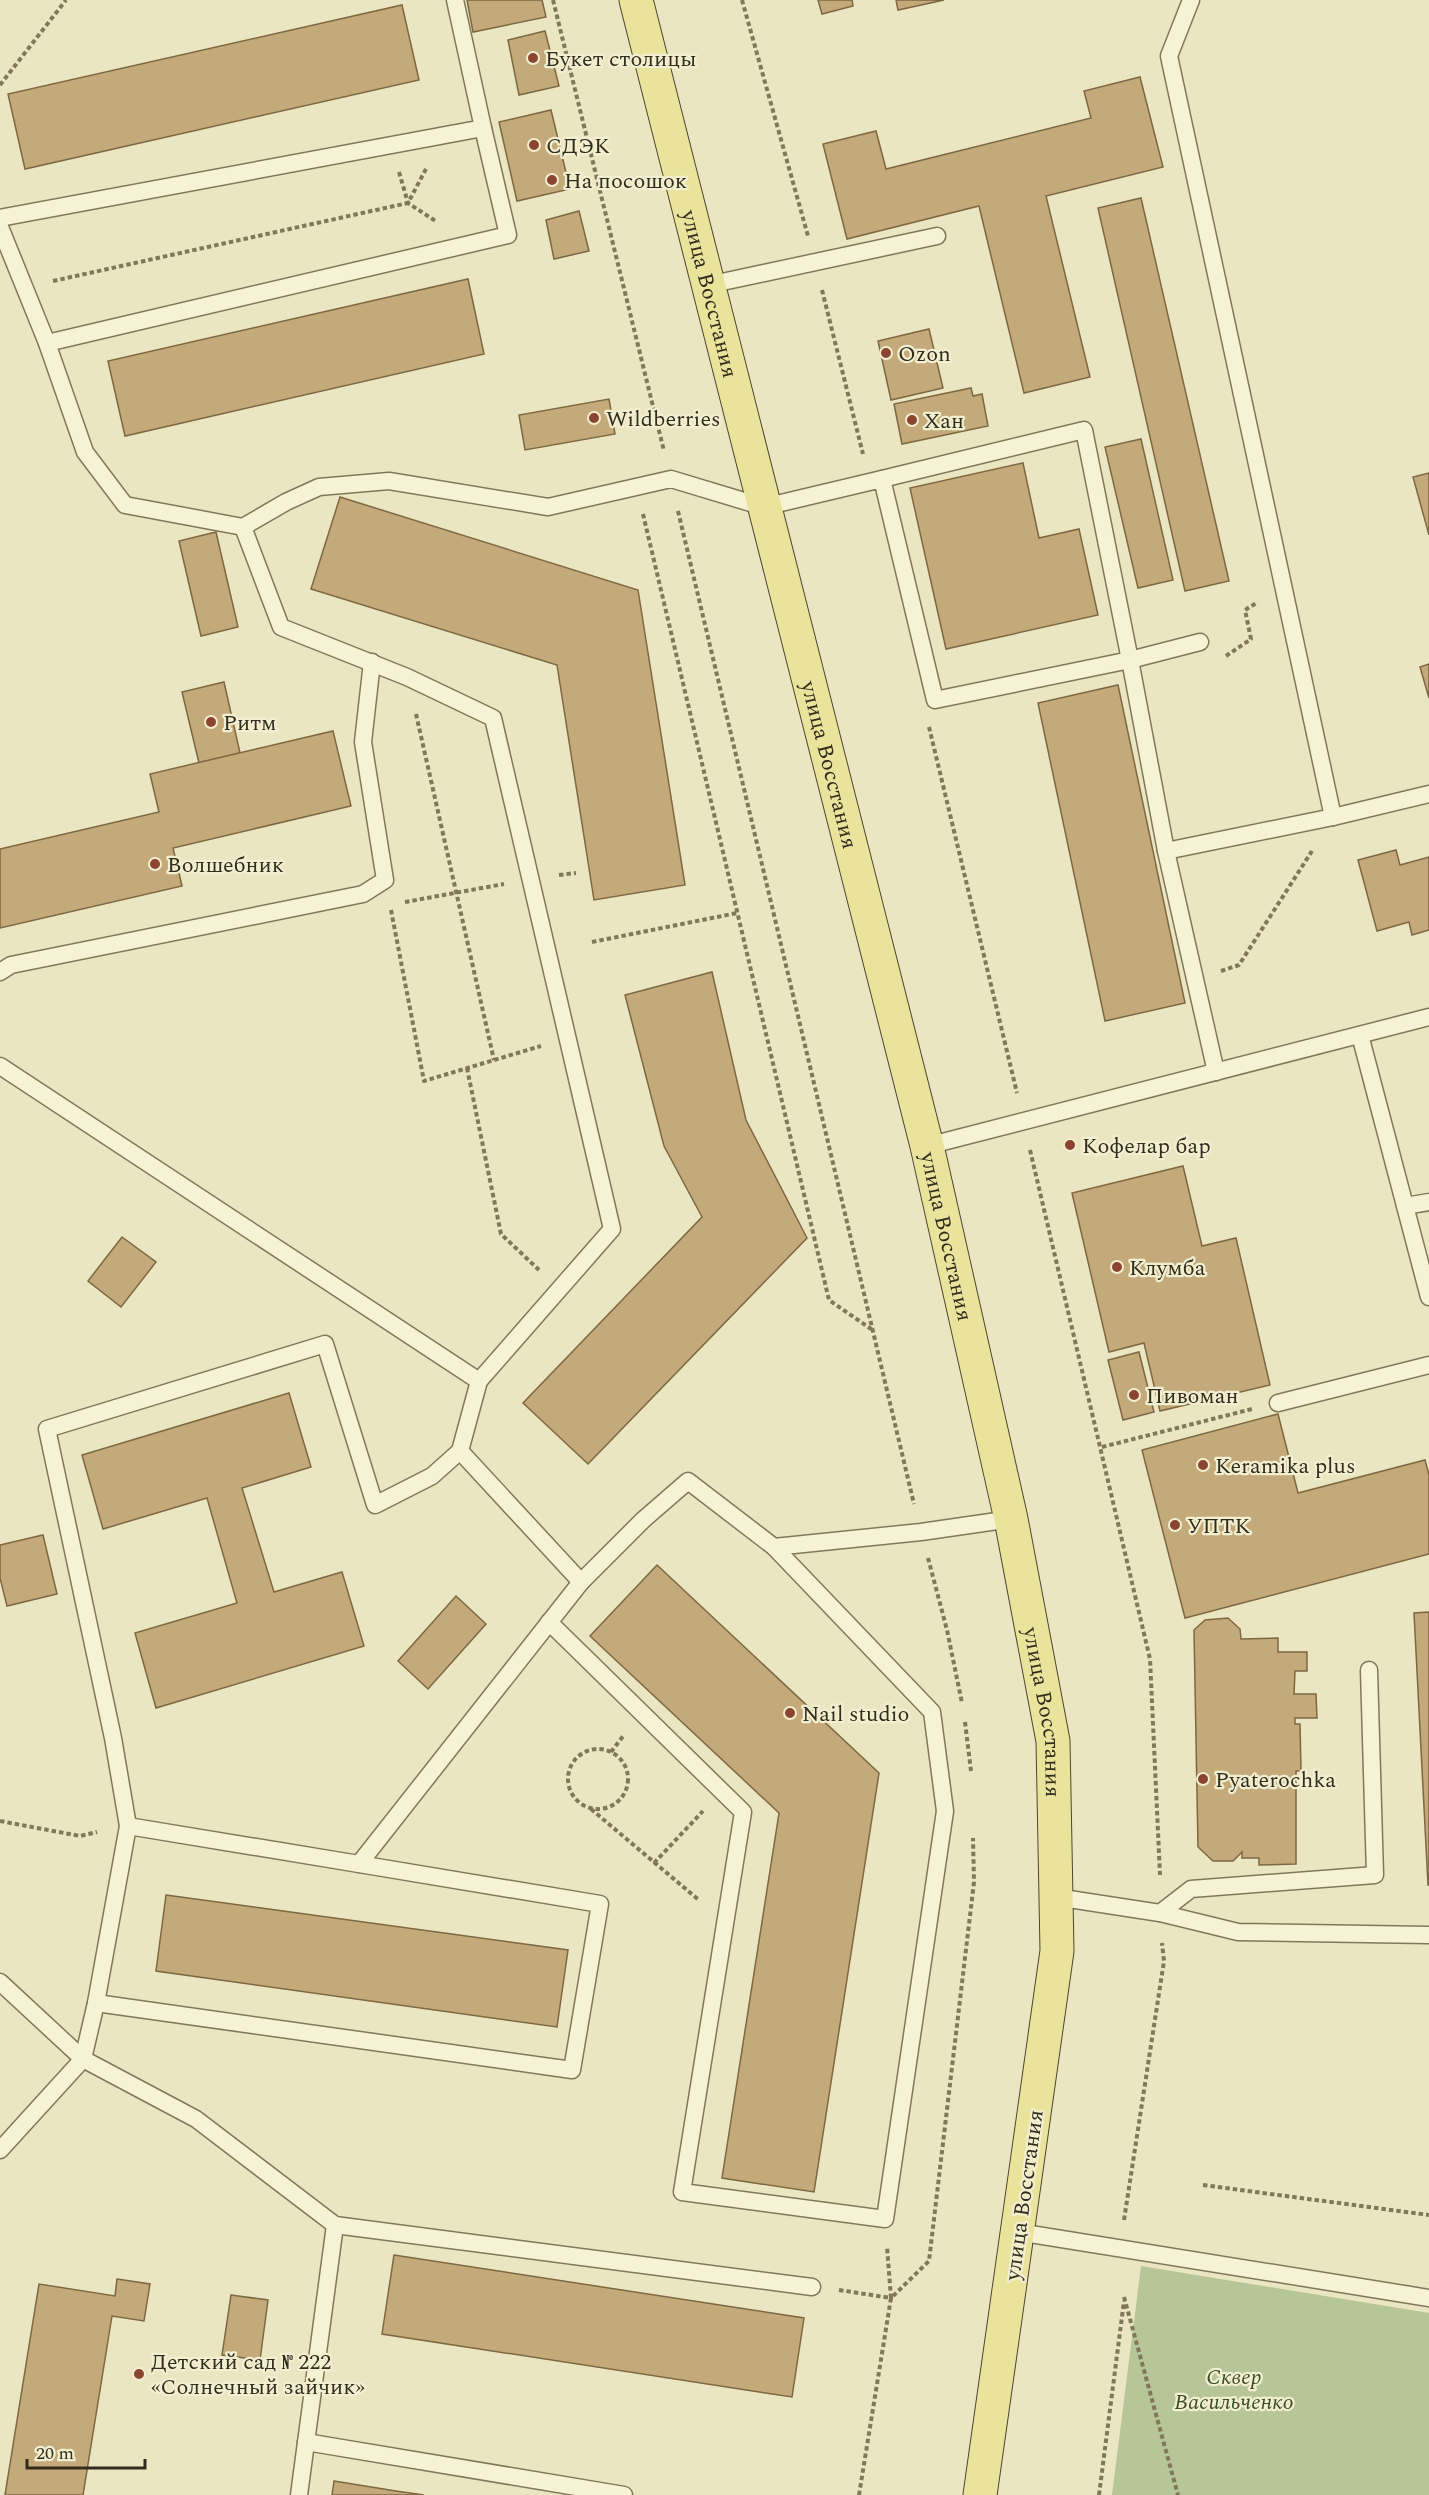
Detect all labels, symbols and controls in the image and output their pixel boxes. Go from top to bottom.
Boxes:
place label: Букет столицы [545,43,696,76]
marker: Букет столицы [526,51,540,65]
place label: СДЭК [546,130,610,163]
marker: СДЭК [527,138,541,152]
place label: На посошок [564,165,687,198]
marker: На посошок [545,173,559,187]
street label: улица Восстания [672,206,746,382]
place label: Ozon [898,338,951,371]
marker: Ozon [879,346,893,360]
place label: Wildberries [606,403,721,436]
place label: Хан [924,405,964,438]
marker: Wildberries [587,411,601,425]
marker: Хан [905,413,919,427]
street label: улица Восстания [791,677,866,853]
place label: Ритм [223,707,277,740]
marker: Ритм [204,715,218,729]
place label: Волшебник [167,849,284,882]
marker: Волшебник [148,857,162,871]
place label: Кофелар бар [1082,1130,1211,1163]
marker: Кофелар бар [1063,1138,1077,1152]
street label: улица Восстания [911,1148,981,1324]
place label: Клумба [1129,1252,1206,1285]
marker: Клумба [1110,1260,1124,1274]
place label: Пивоман [1146,1380,1239,1413]
marker: Пивоман [1127,1388,1141,1402]
place label: Keramika plus [1215,1450,1355,1483]
marker: Keramika plus [1196,1458,1210,1472]
place label: УПТК [1187,1510,1251,1543]
marker: УПТК [1168,1518,1182,1532]
street label: улица Восстания [1014,1623,1069,1798]
place label: Nail studio [802,1698,909,1731]
marker: Nail studio [783,1706,797,1720]
place label: Pyaterochka [1215,1764,1336,1797]
marker: Pyaterochka [1196,1772,1210,1786]
street label: улица Восстания [996,2108,1053,2284]
place label: Детский сад № 222 «Солнечный зайчик» [151,2346,365,2404]
park label: Сквер Васильченко [1174,2361,1294,2419]
marker: Детский сад № 222 «Солнечный зайчик» [132,2367,146,2381]
scale bar [27,2432,146,2470]
text: 20 m [36,2440,74,2467]

